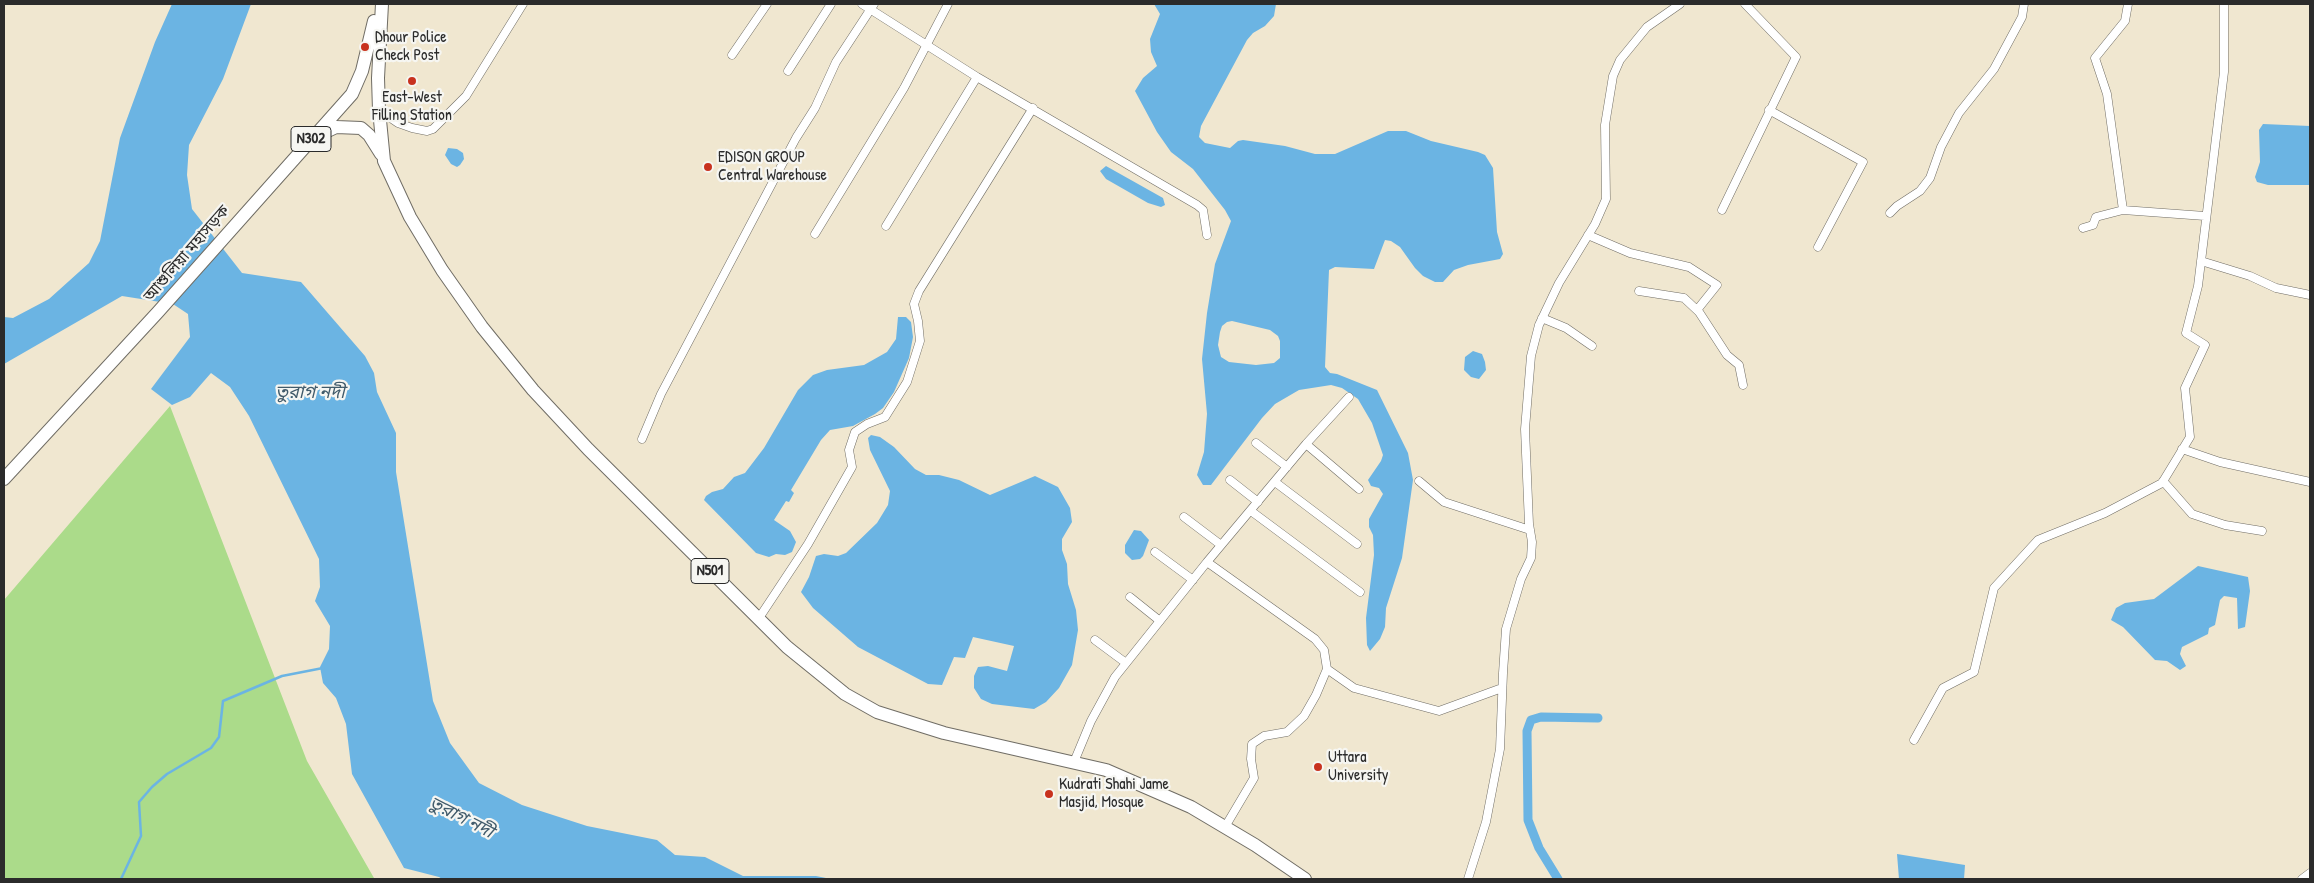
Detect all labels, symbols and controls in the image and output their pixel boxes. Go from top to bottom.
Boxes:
place label: Dhour Police Check Post [375,28,447,66]
marker: Dhour Police Check Post [359,41,371,53]
marker: East-West Filling Station [406,75,418,87]
place label: East-West Filling Station [372,88,452,126]
road number: N302 [291,126,331,152]
place label: EDISON GROUP Central Warehouse [718,148,827,186]
marker: EDISON GROUP Central Warehouse [702,161,714,173]
street label: আশুলিয়া মহাসড়ক [140,202,234,306]
water label: তুরাগ নদী [275,382,345,404]
road number: N501 [691,558,729,584]
place label: Uttara University [1328,748,1389,786]
marker: Uttara University [1312,761,1324,773]
place label: Kudrati Shahi Jame Masjid, Mosque [1059,775,1169,813]
marker: Kudrati Shahi Jame Masjid, Mosque [1043,788,1055,800]
water label: তুরাগ নদী [425,793,497,843]

